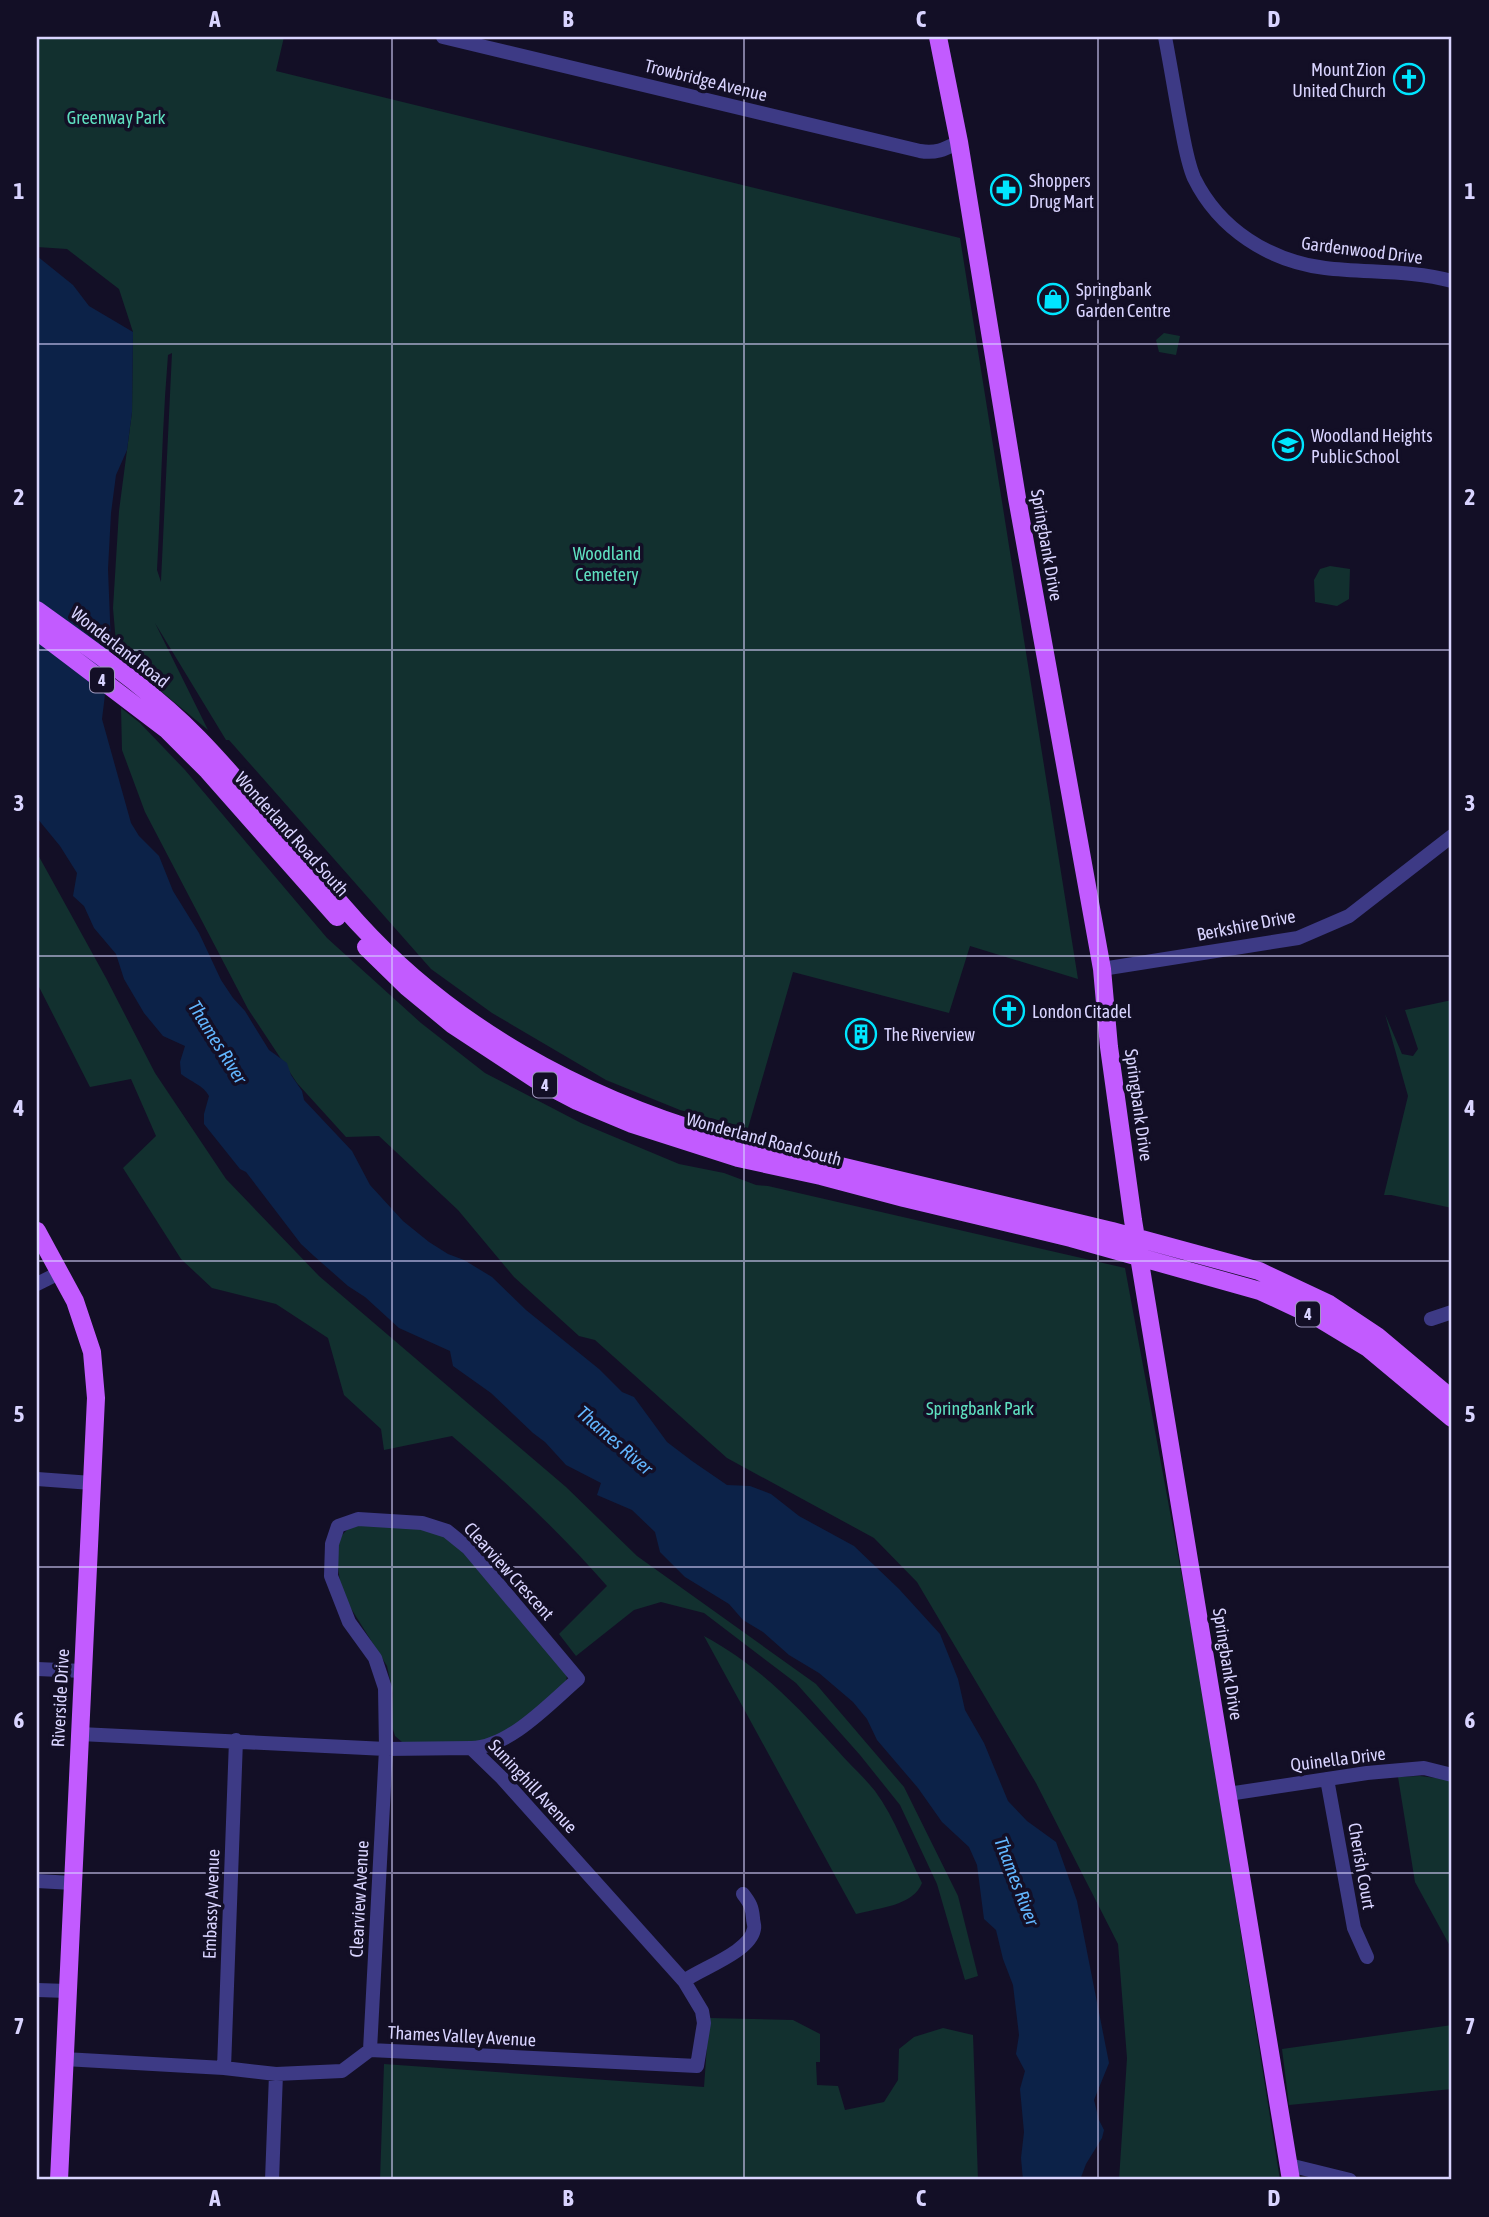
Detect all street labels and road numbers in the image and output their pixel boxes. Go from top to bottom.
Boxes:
street label: Trowbridge Avenue [643,55,769,105]
street label: Gardenwood Drive [1300,232,1424,268]
street label: Springbank Drive [1027,488,1067,602]
street label: Wonderland Road [67,602,173,692]
road number: 4 [90,667,114,692]
street label: Wonderland Road South [231,768,353,900]
street label: Berkshire Drive [1195,905,1297,945]
street label: Springbank Drive [1121,1048,1157,1162]
road number: 4 [533,1072,557,1098]
street label: Wonderland Road South [684,1108,844,1170]
road number: 4 [1296,1302,1320,1326]
street label: Clearview Crescent [460,1518,558,1624]
street label: Springbank Drive [1209,1607,1247,1721]
street label: Riverside Drive [47,1648,73,1748]
street label: Suninghill Avenue [484,1735,582,1837]
street label: Quinella Drive [1289,1743,1387,1775]
street label: Cherish Court [1344,1821,1380,1911]
street label: Clearview Avenue [345,1840,373,1958]
street label: Embassy Avenue [199,1849,223,1959]
street label: Thames Valley Avenue [387,2022,537,2050]

